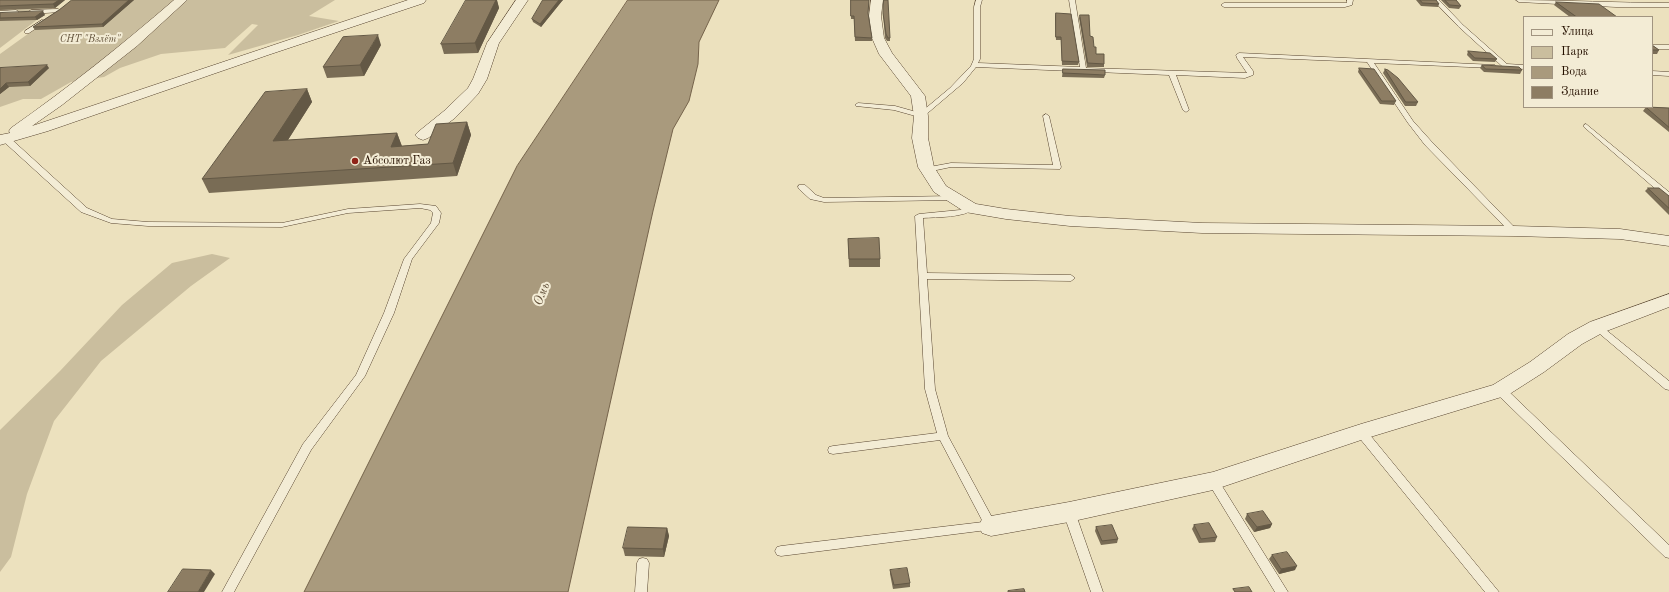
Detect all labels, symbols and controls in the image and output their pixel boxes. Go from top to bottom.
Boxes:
legend [1523,16,1653,108]
text: Улица [1561,26,1594,38]
park label: СНТ "Взлёт" [60,33,120,45]
text: Парк [1561,46,1589,58]
text: Вода [1561,66,1587,78]
text: Здание [1561,86,1599,98]
place label: Абсолют Газ [363,154,431,168]
marker: Абсолют Газ [350,156,360,166]
water label: Омь [530,280,554,308]

